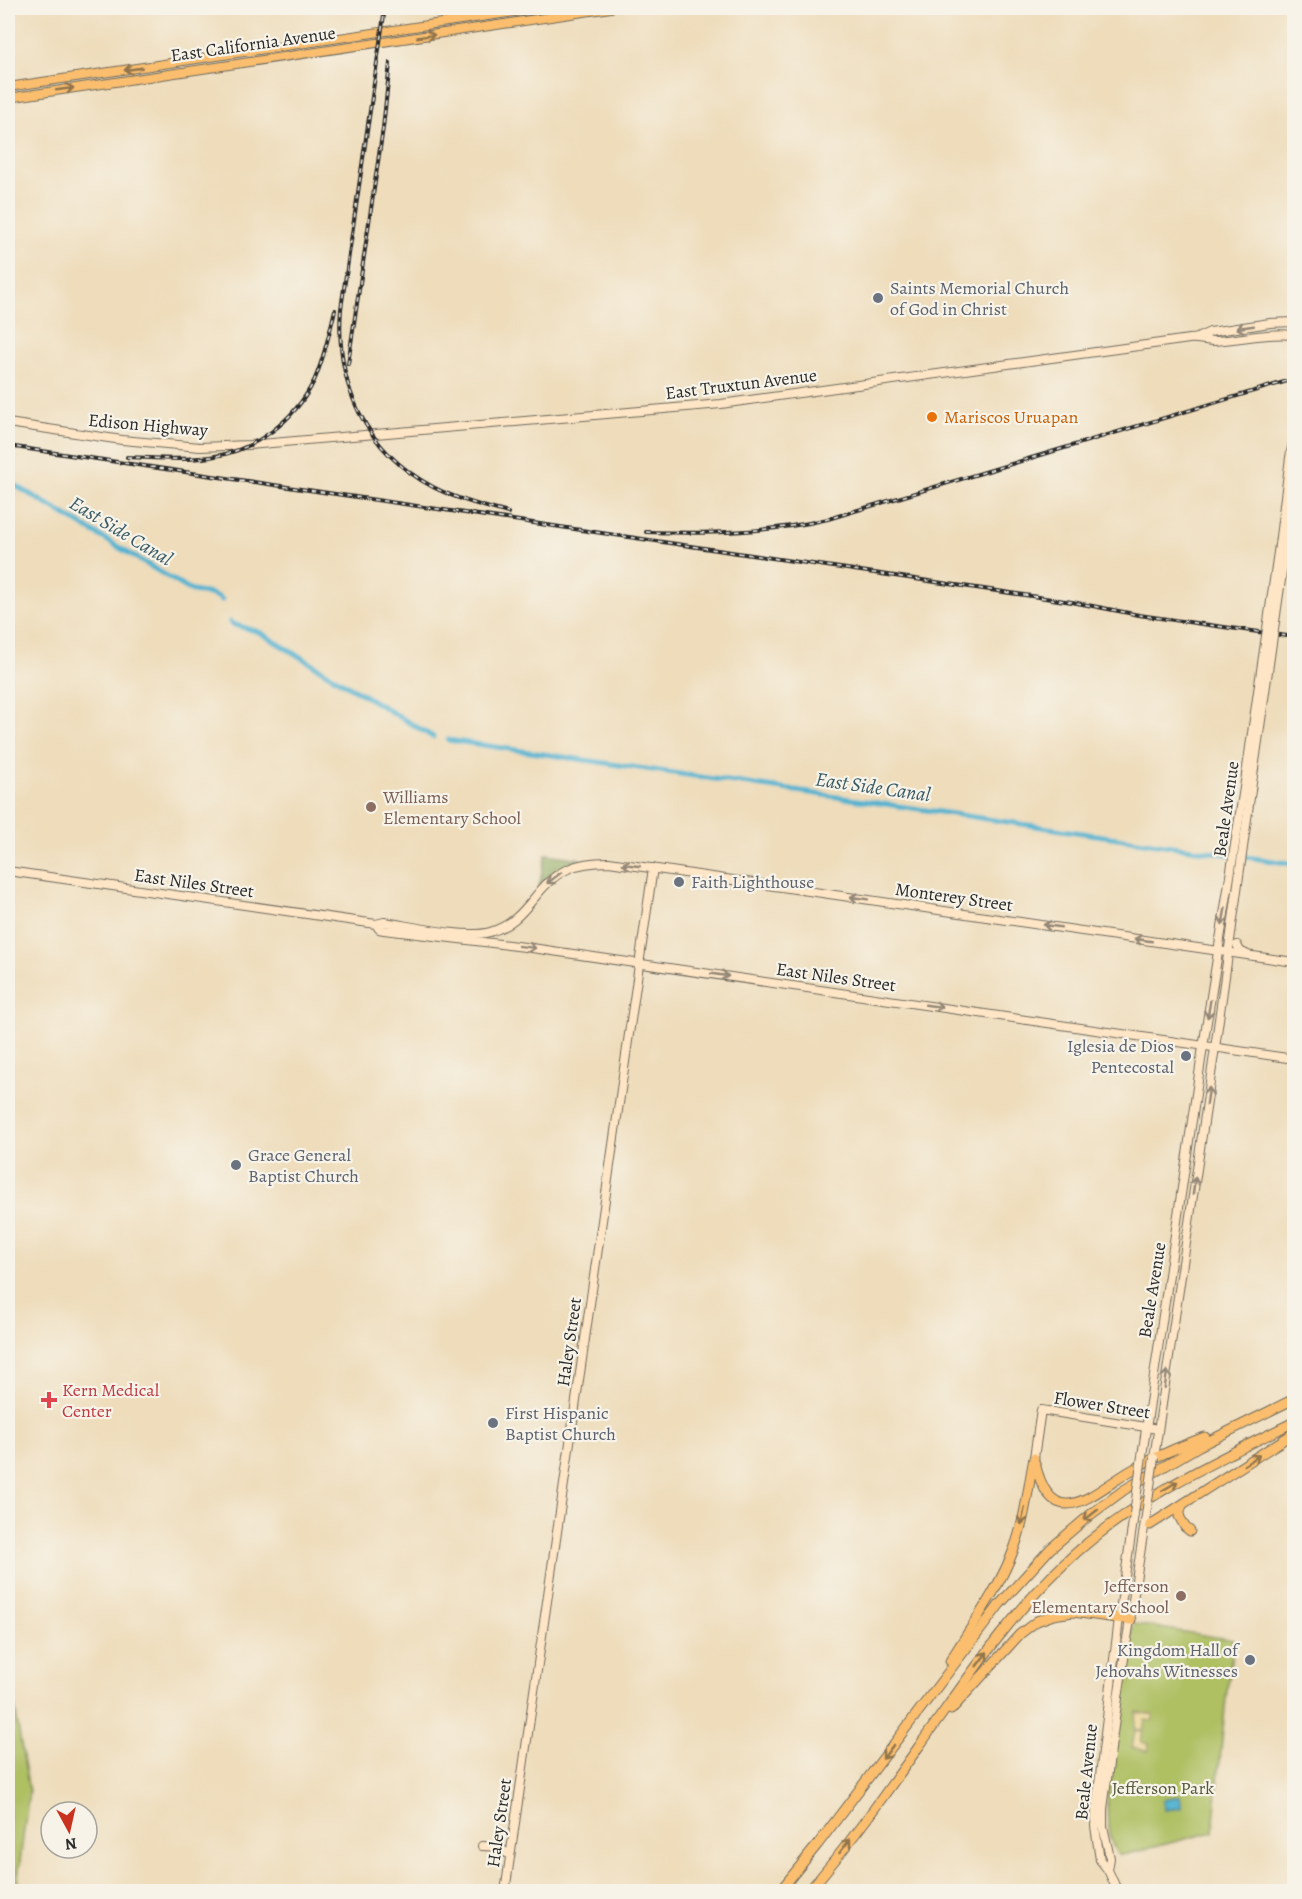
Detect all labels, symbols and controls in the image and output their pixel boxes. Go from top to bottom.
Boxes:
street label: East California Avenue [169,21,337,67]
one-way arrow [416,30,435,41]
one-way arrow [123,63,143,74]
one-way arrow [55,84,75,95]
place label: Saints Memorial Church of God in Christ [890,276,1069,321]
marker: Saints Memorial Church of God in Christ [871,291,885,305]
one-way arrow [1236,321,1255,332]
street label: East Truxtun Avenue [664,363,818,405]
place label: Mariscos Uruapan [944,405,1079,429]
street label: Edison Highway [87,408,210,442]
marker: Mariscos Uruapan [925,410,939,424]
water label: East Side Canal [64,490,178,572]
street label: Beale Avenue [1207,759,1245,859]
water label: East Side Canal [814,766,932,808]
place label: Williams Elementary School [382,785,521,830]
marker: Williams Elementary School [364,800,378,814]
one-way arrow [622,859,642,870]
street label: East Niles Street [133,863,256,903]
place label: Faith Lighthouse [691,870,814,894]
one-way arrow [547,872,563,885]
marker: Faith Lighthouse [672,875,686,889]
street label: Monterey Street [894,877,1014,917]
one-way arrow [850,893,869,904]
one-way arrow [1218,905,1229,925]
one-way arrow [1043,921,1062,932]
one-way arrow [1134,934,1154,945]
one-way arrow [517,942,537,953]
street label: East Niles Street [775,957,898,997]
one-way arrow [710,970,730,981]
one-way arrow [1203,998,1214,1018]
one-way arrow [923,1001,943,1012]
place label: Iglesia de Dios Pentecostal [1067,1034,1175,1079]
marker: Iglesia de Dios Pentecostal [1179,1049,1193,1063]
one-way arrow [1202,1086,1213,1106]
place label: Grace General Baptist Church [248,1143,359,1188]
marker: Grace General Baptist Church [229,1158,243,1172]
one-way arrow [1189,1177,1200,1196]
street label: Beale Avenue [1133,1240,1171,1340]
street label: Haley Street [551,1296,587,1388]
one-way arrow [1160,1370,1171,1389]
place label: Kern Medical Center [62,1378,160,1423]
street label: Flower Street [1052,1386,1152,1424]
marker: Kern Medical Center [40,1391,58,1409]
place label: First Hispanic Baptist Church [505,1401,616,1446]
marker: First Hispanic Baptist Church [486,1416,500,1430]
one-way arrow [1244,1454,1260,1466]
one-way arrow [1161,1480,1178,1492]
one-way arrow [1016,1506,1028,1525]
one-way arrow [1084,1508,1099,1522]
place label: Jefferson Elementary School [1031,1574,1170,1619]
marker: Jefferson Elementary School [1174,1589,1188,1603]
place label: Kingdom Hall of Jehovahs Witnesses [1095,1638,1241,1683]
one-way arrow [975,1652,988,1668]
marker: Kingdom Hall of Jehovahs Witnesses [1243,1653,1257,1667]
street label: Beale Avenue [1069,1723,1103,1821]
one-way arrow [881,1743,894,1759]
park label: Jefferson Park [1112,1776,1214,1800]
street label: Haley Street [481,1777,517,1869]
north arrow [39,1800,99,1860]
text: N [63,1832,78,1856]
one-way arrow [838,1839,851,1855]

